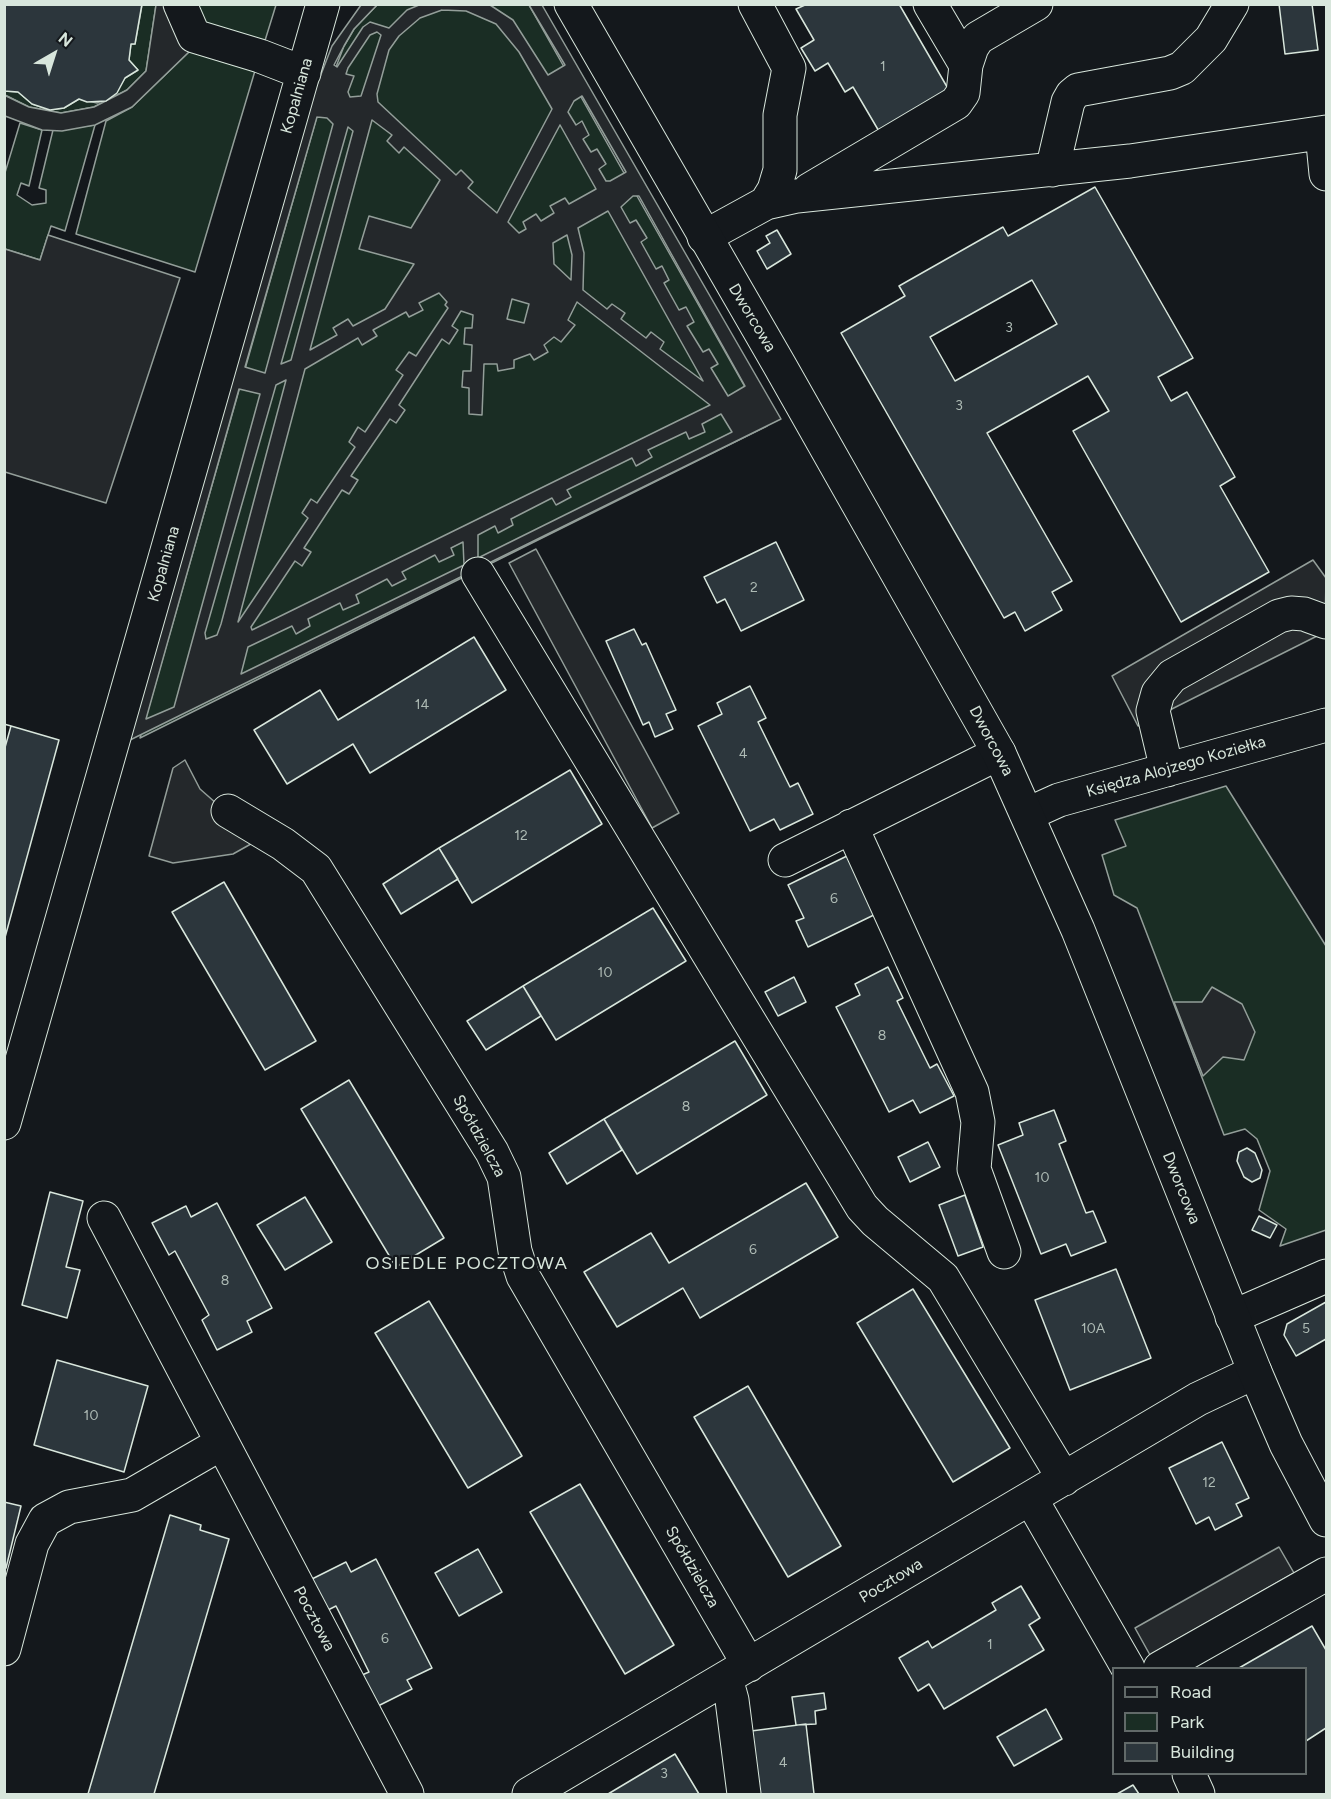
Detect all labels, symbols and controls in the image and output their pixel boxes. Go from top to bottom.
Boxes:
north arrow [24,24,84,84]
text: N [55,28,76,51]
street label: Kopalniana [277,56,317,136]
house number: 1 [880,59,886,75]
street label: Dworcowa [724,280,780,356]
house number: 3 [1005,320,1013,336]
house number: 3 [955,398,963,414]
street label: Kopalniana [144,524,184,604]
house number: 2 [750,580,758,596]
house number: 14 [415,697,429,713]
street label: Dworcowa [965,703,1017,779]
street label: Księdza Alojzego Koziełka [1084,732,1268,802]
house number: 4 [739,746,747,762]
house number: 12 [514,828,528,844]
house number: 6 [830,891,838,907]
house number: 10 [598,965,612,981]
house number: 8 [878,1028,886,1044]
street label: Spółdzielcza [449,1092,509,1180]
house number: 8 [682,1099,690,1115]
street label: Dworcowa [1158,1149,1204,1227]
house number: 10 [1035,1170,1049,1186]
house number: 6 [749,1242,757,1258]
district label: OSIEDLE POCZTOWA [366,1253,568,1275]
house number: 8 [221,1273,229,1289]
house number: 10A [1081,1321,1105,1337]
house number: 5 [1302,1321,1310,1337]
house number: 10 [84,1408,98,1424]
house number: 12 [1202,1475,1216,1491]
street label: Spółdzielcza [661,1523,723,1611]
street label: Pocztowa [856,1555,926,1607]
street label: Pocztowa [289,1583,339,1655]
house number: 6 [381,1631,389,1647]
house number: 1 [987,1637,993,1653]
legend [1112,1667,1307,1775]
text: Road [1170,1681,1211,1703]
text: Park [1170,1711,1204,1733]
text: Building [1170,1741,1235,1763]
house number: 4 [779,1755,787,1771]
house number: 3 [660,1766,668,1782]

